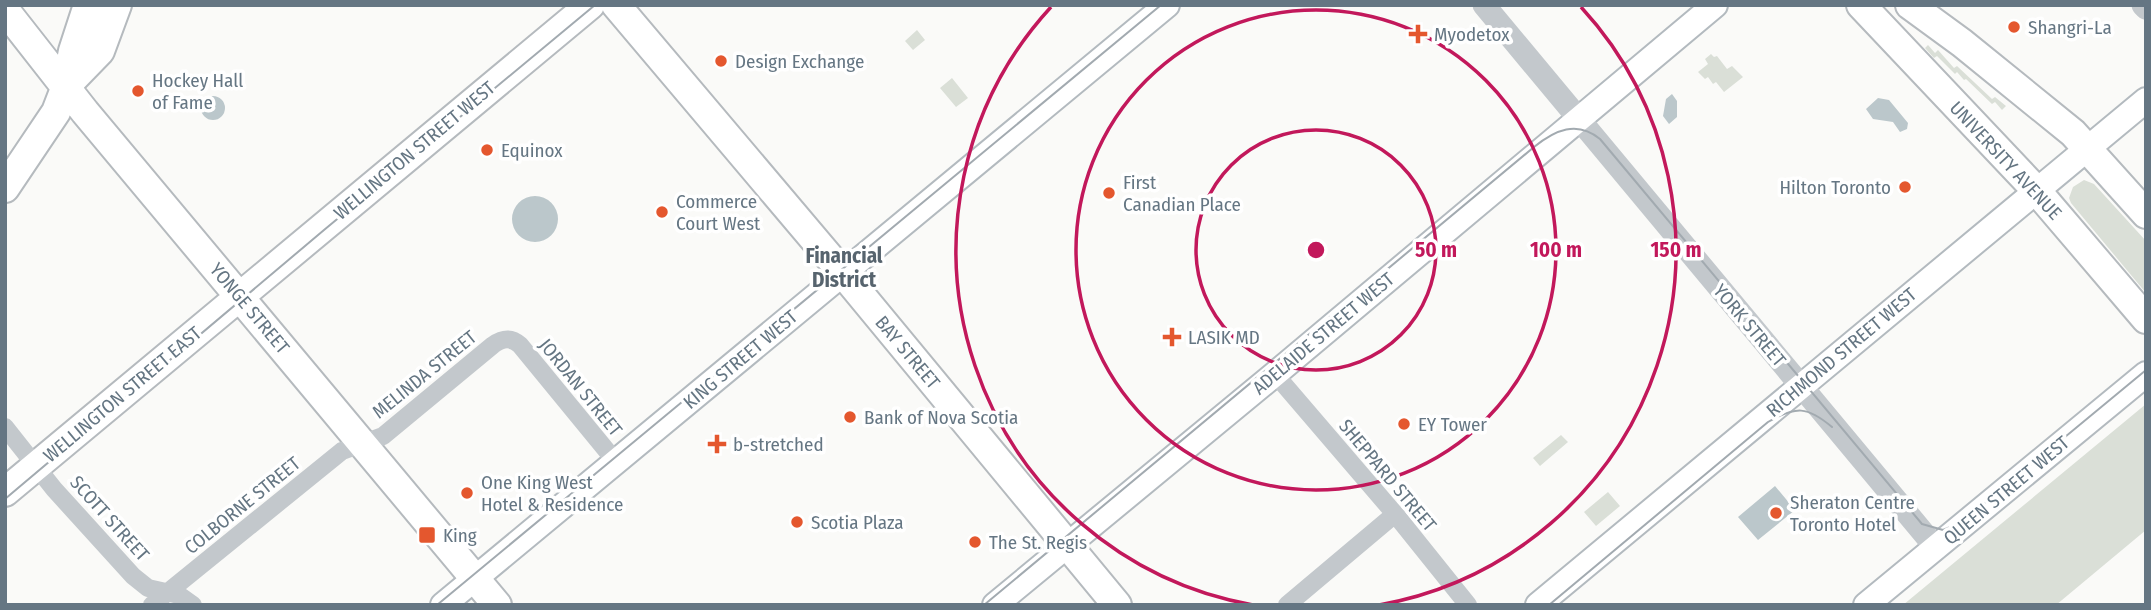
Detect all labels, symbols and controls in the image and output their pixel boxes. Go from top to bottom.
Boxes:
place label: Shangri-La [2028,16,2112,39]
marker: Shangri-La [2006,19,2022,35]
place label: Myodetox [1434,23,1510,46]
marker: Myodetox [1408,24,1428,44]
place label: Design Exchange [735,50,864,73]
marker: Design Exchange [713,53,729,69]
place label: Hockey Hall of Fame [152,69,243,114]
street label: WELLINGTON STREET WEST [329,76,500,224]
marker: Hockey Hall of Fame [130,83,146,99]
street label: UNIVERSITY AVENUE [1945,96,2066,224]
place label: Equinox [501,139,563,162]
marker: Equinox [479,142,495,158]
place label: First Canadian Place [1123,171,1241,216]
place label: Hilton Toronto [1780,176,1891,199]
marker: Hilton Toronto [1897,179,1913,195]
marker: First Canadian Place [1101,185,1117,201]
place label: Commerce Court West [676,190,761,235]
marker: Commerce Court West [654,204,670,220]
text: 50 m [1415,237,1457,263]
text: 100 m [1530,237,1582,263]
text: 150 m [1650,237,1702,263]
centre of rings [1304,238,1328,262]
district label: Financial District [805,243,883,293]
street label: YONGE STREET [205,258,294,359]
street label: ADELAIDE STREET WEST [1248,267,1399,399]
street label: YORK STREET [1709,279,1791,371]
street label: RICHMOND STREET WEST [1762,283,1921,422]
street label: KING STREET WEST [679,305,802,414]
street label: BAY STREET [870,311,945,394]
street label: WELLINGTON STREET EAST [39,321,206,467]
street label: MELINDA STREET [368,325,481,423]
place label: LASIK MD [1188,326,1260,349]
marker: LASIK MD [1162,327,1182,347]
street label: JORDAN STREET [534,334,627,441]
place label: Bank of Nova Scotia [864,406,1018,429]
marker: Bank of Nova Scotia [842,409,858,425]
place label: EY Tower [1418,413,1487,436]
street label: SHEPPARD STREET [1334,415,1441,536]
marker: EY Tower [1396,416,1412,432]
street label: QUEEN STREET WEST [1939,431,2074,550]
place label: b-stretched [733,433,824,456]
marker: b-stretched [707,434,727,454]
street label: COLBORNE STREET [180,452,305,559]
street label: SCOTT STREET [65,471,154,566]
place label: One King West Hotel & Residence [481,471,624,516]
marker: One King West Hotel & Residence [459,485,475,501]
place label: Sheraton Centre Toronto Hotel [1790,491,1915,536]
marker: Sheraton Centre Toronto Hotel [1768,505,1784,521]
place label: Scotia Plaza [811,511,904,534]
marker: Scotia Plaza [789,514,805,530]
place label: King [443,524,477,547]
marker: King [417,525,437,545]
place label: The St. Regis [989,531,1087,554]
marker: The St. Regis [967,534,983,550]

